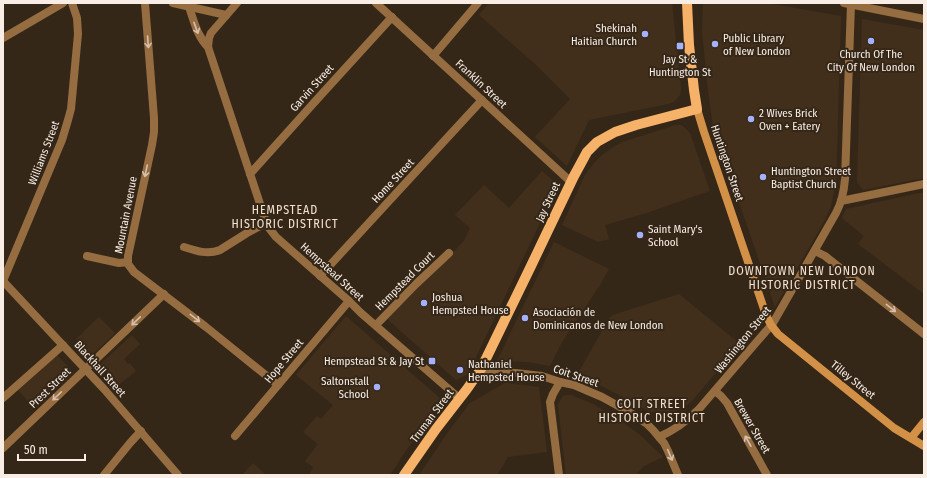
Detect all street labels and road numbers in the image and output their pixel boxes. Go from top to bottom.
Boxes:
street label: Franklin Street [453,57,510,111]
street label: Garvin Street [288,62,337,114]
street label: Williams Street [26,119,62,187]
street label: Huntington Street [708,123,746,203]
street label: Home Street [369,156,417,206]
street label: Mountain Avenue [112,175,140,255]
street label: Jay Street [533,180,563,224]
street label: Hempstead Street [298,240,367,304]
street label: Hempstead Court [373,249,437,313]
street label: Washington Street [712,304,774,376]
street label: Hope Street [262,336,306,386]
street label: Blackhall Street [72,338,129,400]
street label: Tilley Street [828,358,878,402]
street label: Coit Street [552,362,601,390]
street label: Prest Street [27,365,74,411]
street label: Truman Street [408,386,457,445]
street label: Brewer Street [731,396,773,456]

